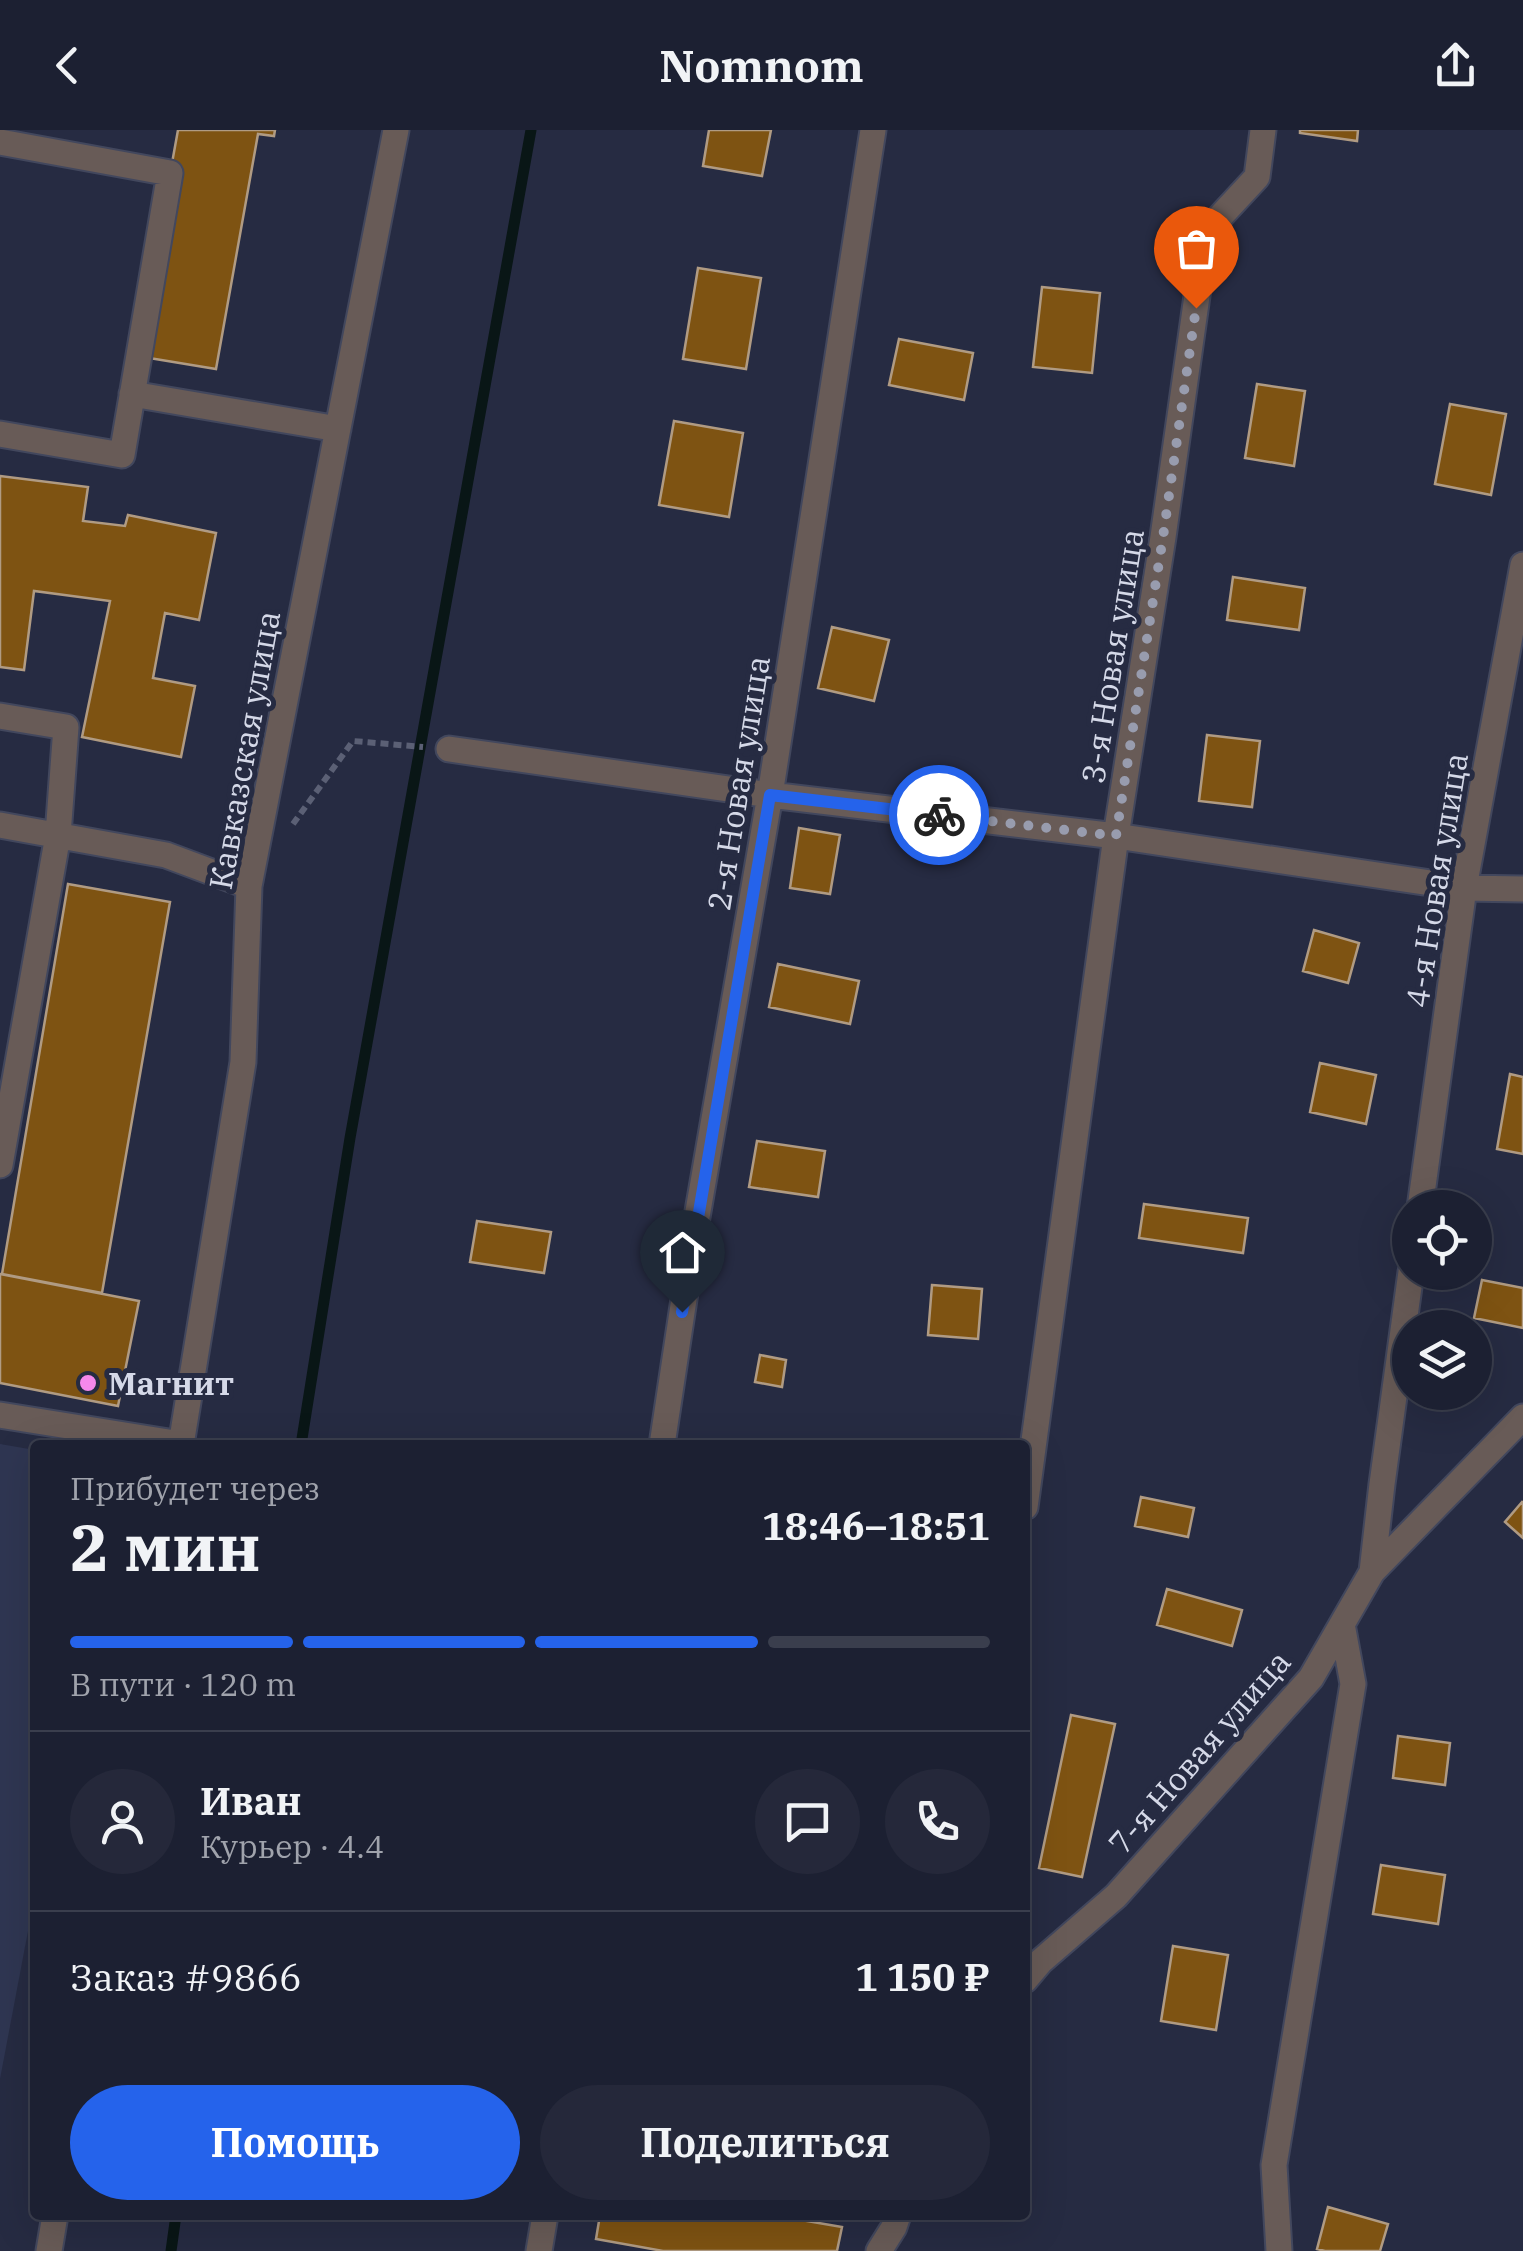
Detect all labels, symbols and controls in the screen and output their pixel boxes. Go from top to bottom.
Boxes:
text: Nomnom [659,36,864,94]
icon: back [40,38,95,93]
icon: share [1428,38,1483,93]
pin [1154,206,1239,309]
icon: bag [1169,221,1224,276]
street label: 3-я Новая улица [1071,526,1153,786]
street label: Кавказская улица [199,607,289,893]
street label: 2-я Новая улица [697,653,779,913]
street label: 4-я Новая улица [1395,750,1477,1010]
courier [889,765,989,865]
icon: bike [912,788,967,843]
map controls [1392,1190,1492,1410]
button: locate [1392,1190,1492,1290]
pin [640,1210,725,1313]
icon: home [655,1225,710,1280]
button: layers [1392,1310,1492,1410]
place label: Магнит [108,1362,234,1404]
marker: Магнит [77,1372,99,1394]
text: Прибудет через [70,1467,320,1509]
text: 18:46–18:51 [762,1501,990,1550]
text: 2 мин [70,1504,261,1589]
street label: 7-я Новая улица [1099,1641,1299,1863]
text: В пути · 120 m [70,1663,296,1705]
button: person [70,1769,175,1874]
button: chat [755,1769,860,1874]
button: phone [885,1769,990,1874]
text: Иван [200,1776,301,1825]
text: Курьер · 4.4 [200,1825,384,1867]
text: Заказ #9866 [70,1952,302,2001]
text: 1 150 ₽ [855,1952,990,2001]
button: Помощь [70,2085,520,2200]
button: Поделиться [540,2085,990,2200]

